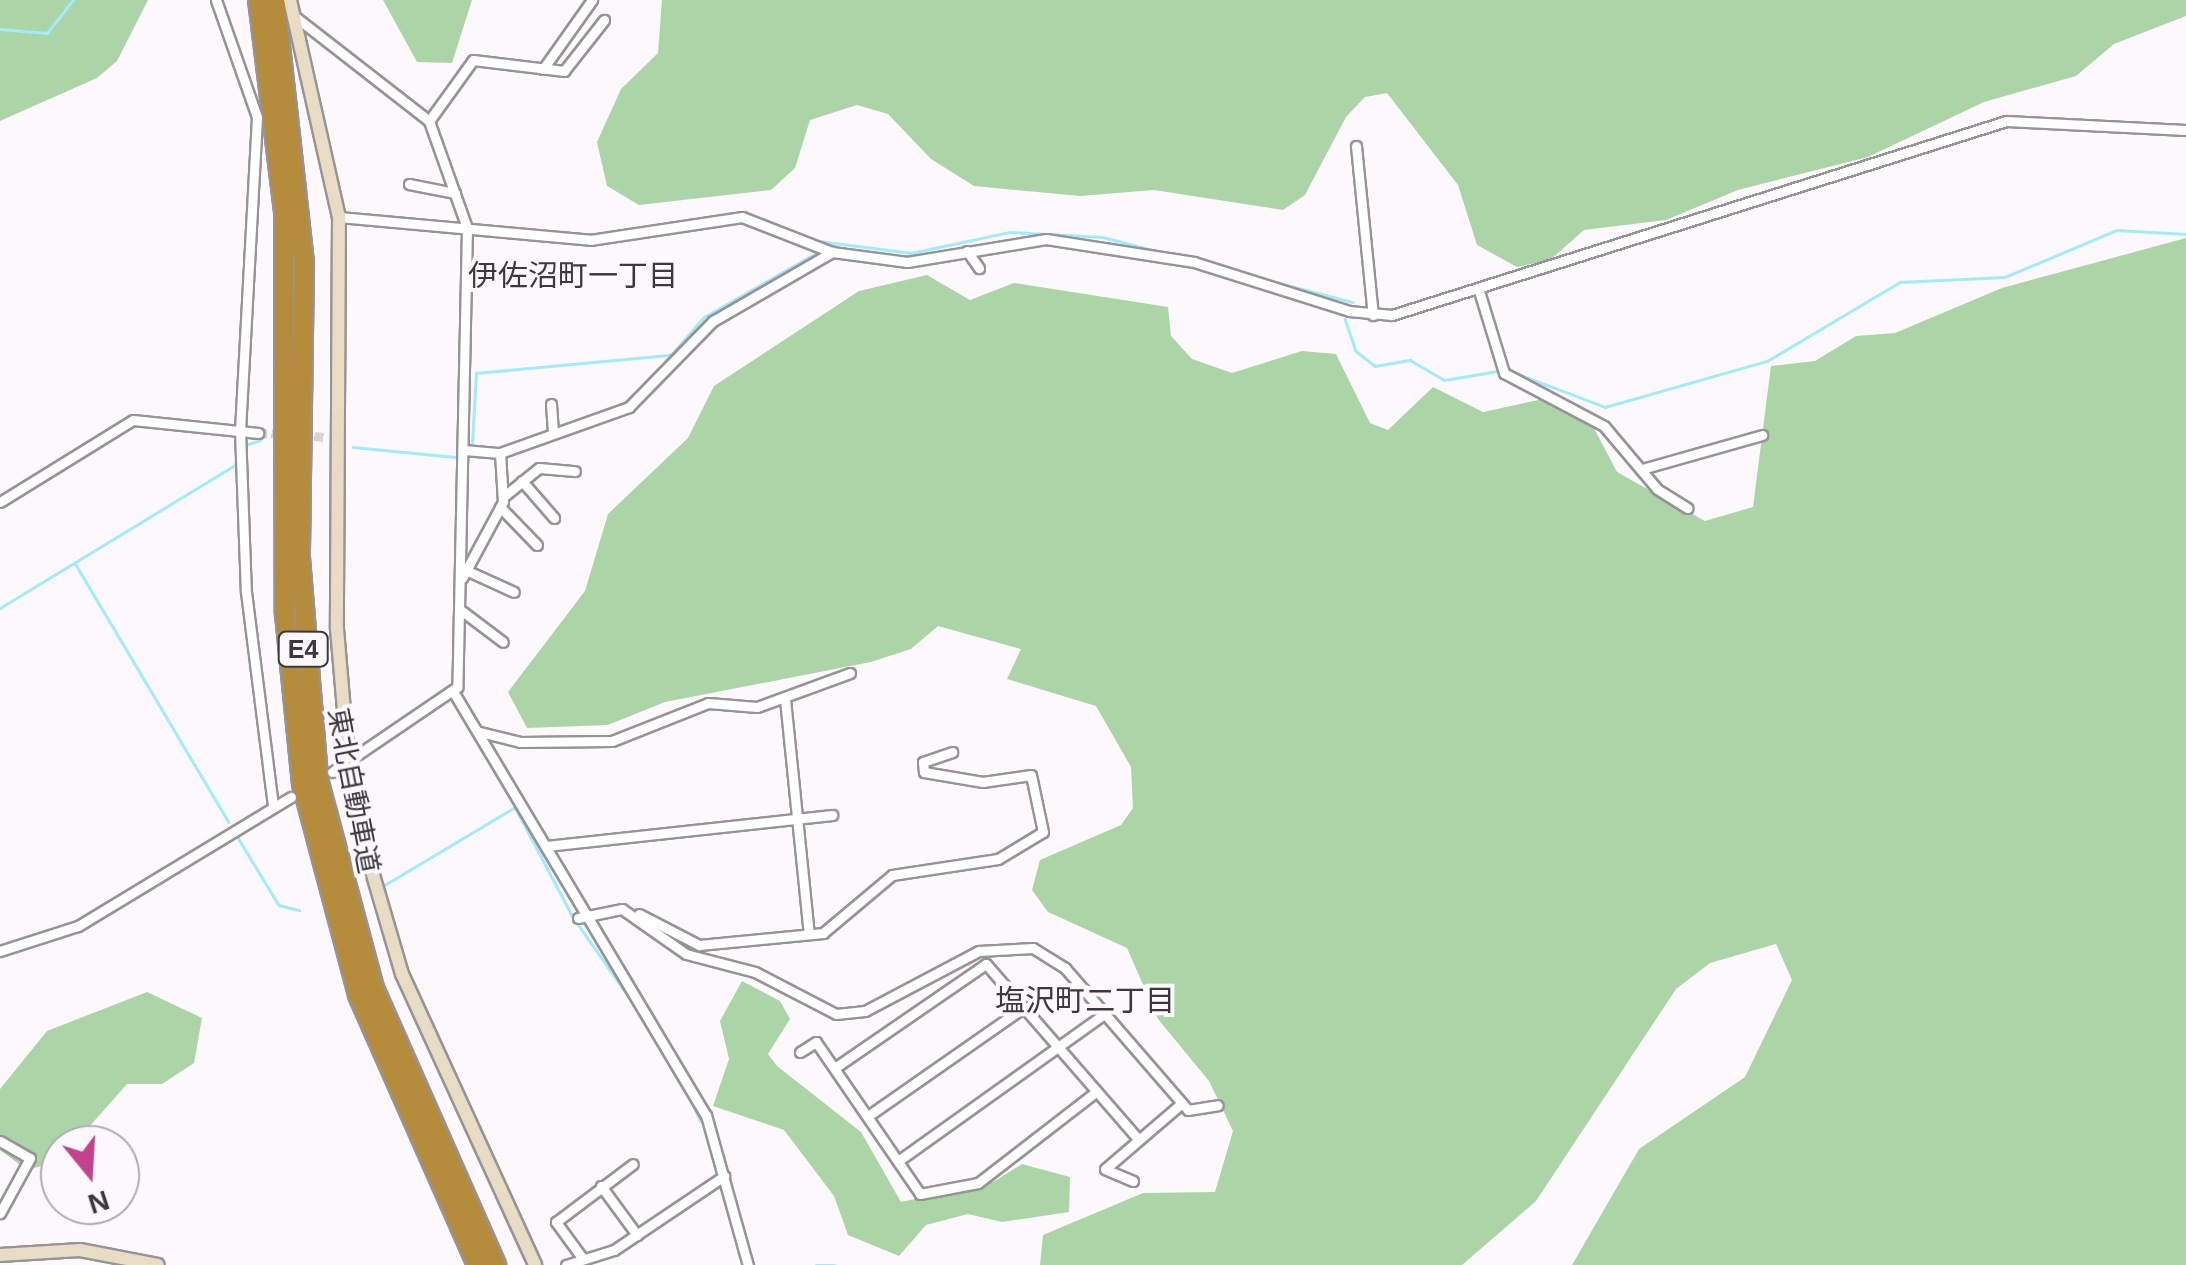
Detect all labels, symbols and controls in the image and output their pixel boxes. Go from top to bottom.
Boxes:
district label: 伊佐沼町一丁目 [468,258,678,294]
road number: E4 [276,629,330,669]
street label: 東北自動車道 [320,705,386,877]
district label: 塩沢町二丁目 [995,983,1175,1019]
north arrow [40,1125,140,1225]
text: N [84,1184,113,1220]

